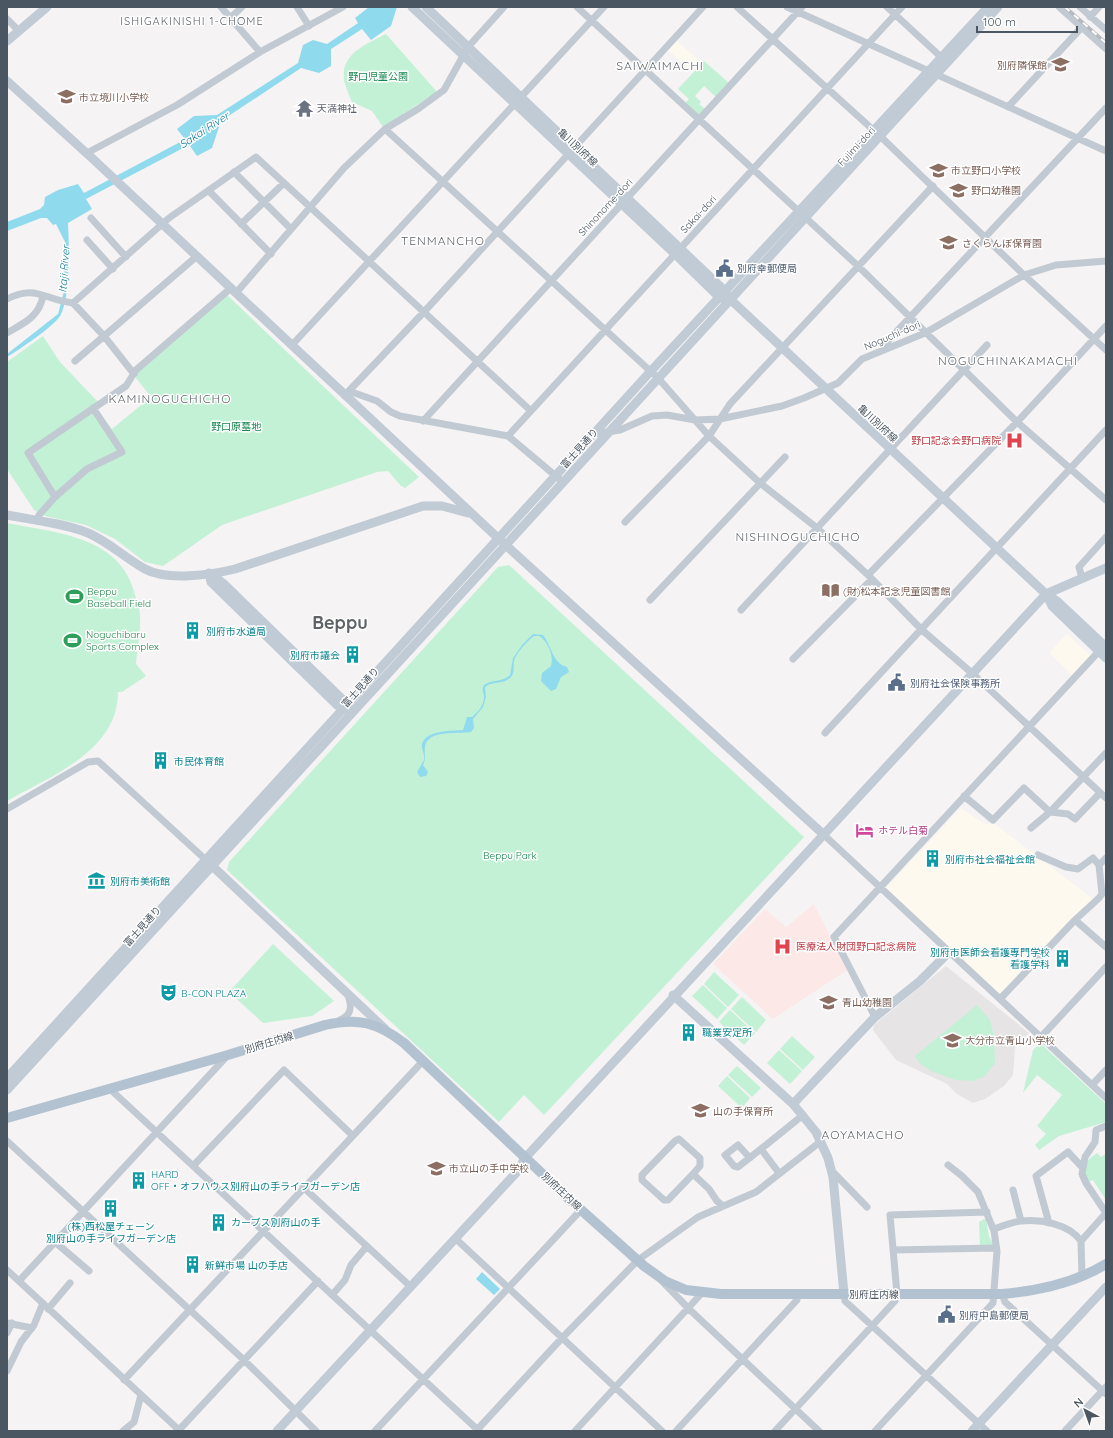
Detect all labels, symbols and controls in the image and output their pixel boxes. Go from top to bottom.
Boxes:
scale bar [977,8,1077,34]
district label: ISHIGAKINISHI 1-CHOME [120,14,264,28]
text: 100 m [983,14,1016,29]
school or university icon: 別府隣保館 [1050,55,1070,75]
district label: SAIWAIMACHI [616,58,704,73]
place label: 別府隣保館 [997,59,1047,72]
park label: 野口児童公園 [348,70,408,83]
school or university icon: 市立境川小学校 [56,87,76,107]
place label: 市立境川小学校 [79,91,149,104]
temple icon: 天満神社 [294,98,314,118]
place label: 天満神社 [317,102,357,115]
water label: Sakai River [176,108,233,151]
street label: Fujimi-dori [835,124,878,169]
street label: 亀川別府線 [555,126,600,169]
school or university icon: 市立野口小学校 [928,160,948,180]
place label: 市立野口小学校 [951,164,1021,177]
street label: Shinonome-dori [575,176,635,239]
school or university icon: 野口幼稚園 [948,180,968,200]
place label: 野口幼稚園 [971,184,1021,197]
street label: Sakai-dori [678,193,719,236]
district label: TENMANCHO [401,233,485,248]
school or university icon: さくらんぼ保育園 [939,233,959,253]
place label: さくらんぼ保育園 [962,237,1042,250]
water label: Itaji River [55,243,73,293]
public building icon: 別府幸郵便局 [714,258,734,278]
place label: 別府幸郵便局 [737,262,797,275]
street label: Noguchi-dori [862,318,922,353]
district label: NOGUCHINAKAMACHI [938,353,1078,368]
district label: KAMINOGUCHICHO [109,391,231,406]
street label: 亀川別府線 [855,402,900,445]
park label: 野口原墓地 [211,420,262,433]
street label: 富士見通り [558,425,601,471]
hospital icon: 野口記念会野口病院 [1004,430,1024,450]
place label: 野口記念会野口病院 [911,434,1001,447]
district label: NISHINOGUCHICHO [735,529,861,544]
library icon: (財)松本記念児童図書館 [820,581,840,601]
place label: Beppu Baseball Field [87,585,151,610]
place label: (財)松本記念児童図書館 [843,585,950,598]
sports icon: Beppu Baseball Field [64,587,84,607]
district label: Beppu [312,611,368,634]
building icon: 別府市水道局 [183,621,203,641]
place label: 別府市水道局 [206,625,266,638]
place label: Noguchibaru Sports Complex [86,628,159,653]
sports icon: Noguchibaru Sports Complex [63,630,83,650]
building icon: 別府市議会 [343,645,363,665]
place label: 別府市議会 [290,649,340,662]
street label: 富士見通り [339,664,382,710]
public building icon: 別府社会保険事務所 [887,673,907,693]
place label: 別府社会保険事務所 [910,677,1000,690]
building icon: 市民体育館 [151,751,171,771]
place label: 市民体育館 [174,755,224,768]
hotel icon: ホテル白菊 [855,820,875,840]
place label: ホテル白菊 [878,824,928,837]
park label: Beppu Park [483,849,537,862]
building icon: 別府市社会福祉会館 [922,849,942,869]
place label: 別府市社会福祉会館 [945,853,1035,866]
museum icon: 別府市美術館 [87,871,107,891]
place label: 別府市美術館 [110,875,170,888]
street label: 富士見通り [121,903,164,949]
hospital icon: 医療法人財団野口記念病院 [773,936,793,956]
place label: 医療法人財団野口記念病院 [796,940,916,953]
place label: 別府市医師会看護専門学校 看護学科 [930,946,1050,971]
building icon: 別府市医師会看護専門学校 看護学科 [1053,948,1073,968]
theatre icon: B-CON PLAZA [158,983,178,1003]
place label: B-CON PLAZA [181,987,247,1000]
school or university icon: 青山幼稚園 [819,992,839,1012]
place label: 青山幼稚園 [842,996,892,1009]
building icon: 職業安定所 [679,1022,699,1042]
place label: 職業安定所 [702,1026,752,1039]
street label: 別府庄内線 [243,1029,295,1056]
school or university icon: 大分市立青山小学校 [942,1030,962,1050]
place label: 大分市立青山小学校 [965,1034,1055,1047]
school or university icon: 山の手保育所 [690,1101,710,1121]
place label: 山の手保育所 [713,1105,773,1118]
district label: AOYAMACHO [822,1127,904,1142]
school or university icon: 市立山の手中学校 [426,1158,446,1178]
place label: 市立山の手中学校 [449,1162,529,1175]
place label: HARD OFF・オフハウス別府山の手ライフガーデン店 [151,1168,360,1193]
building icon: HARD OFF・オフハウス別府山の手ライフガーデン店 [128,1170,148,1190]
street label: 別府庄内線 [539,1170,584,1213]
building icon: (株)西松屋チェーン 別府山の手ライフガーデン店 [101,1199,121,1219]
building icon: カーブス別府山の手 [208,1212,228,1232]
place label: カーブス別府山の手 [231,1216,320,1229]
place label: (株)西松屋チェーン 別府山の手ライフガーデン店 [46,1220,176,1245]
building icon: 新鮮市場 山の手店 [182,1255,202,1275]
place label: 新鮮市場 山の手店 [205,1259,288,1272]
street label: 別府庄内線 [849,1288,899,1301]
public building icon: 別府中島郵便局 [936,1305,956,1325]
place label: 別府中島郵便局 [959,1309,1029,1322]
north arrow [1065,1390,1105,1430]
text: N [1071,1395,1086,1410]

